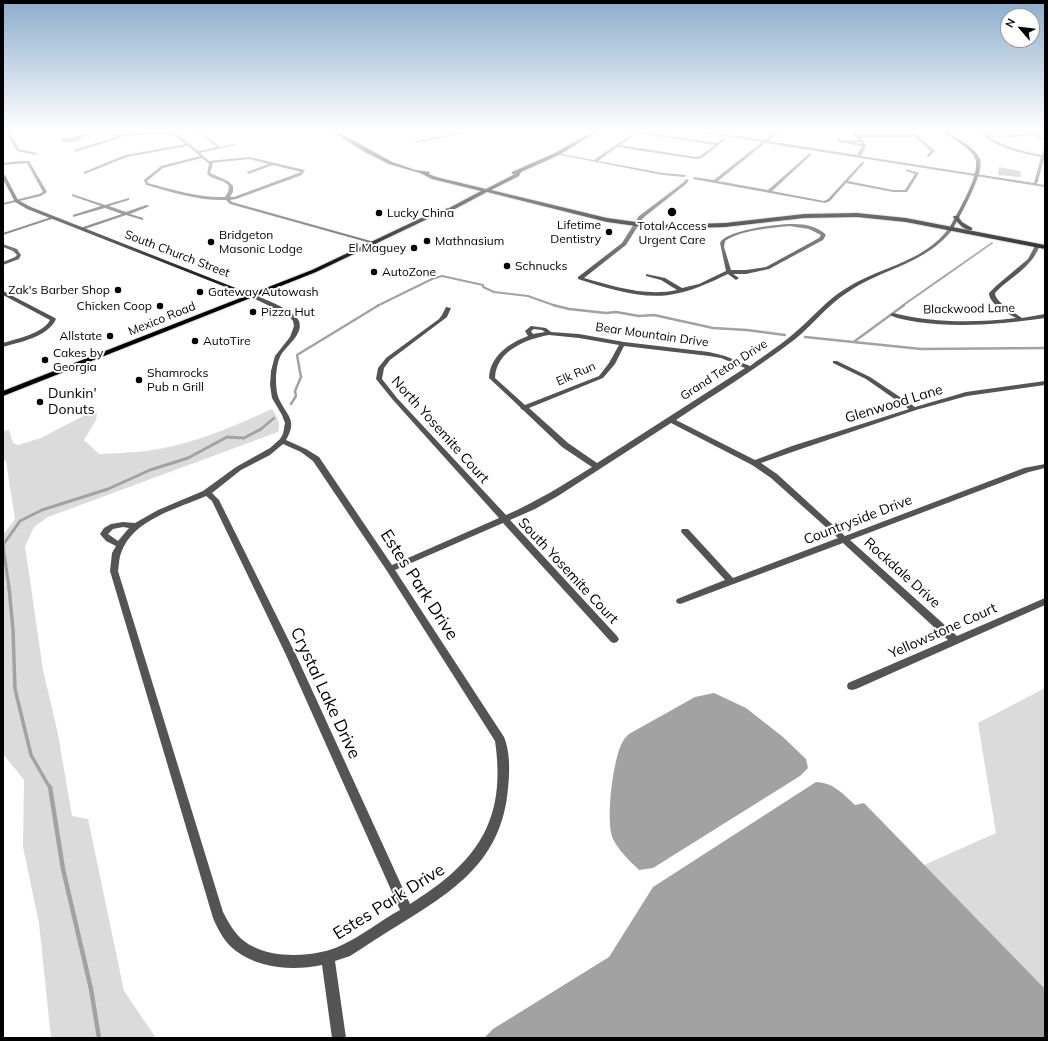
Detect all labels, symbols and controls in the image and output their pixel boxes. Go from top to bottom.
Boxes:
north arrow [1000,8,1040,48]
text: N [1002,16,1018,30]
place label: Lucky China [387,206,454,220]
marker: Total Access Urgent Care [666,206,678,218]
marker: Lucky China [374,208,384,218]
place label: Lifetime Dentistry [550,218,601,246]
place label: Total Access Urgent Care [637,219,707,247]
street label: South Church Street [122,227,232,281]
marker: Lifetime Dentistry [604,227,614,237]
place label: Bridgeton Masonic Lodge [219,228,303,256]
place label: Mathnasium [435,234,504,248]
marker: Mathnasium [422,236,432,246]
marker: Bridgeton Masonic Lodge [206,237,216,247]
place label: El Maguey [348,241,406,255]
marker: El Maguey [409,243,419,253]
place label: Schnucks [515,259,567,273]
marker: Schnucks [502,261,512,271]
place label: AutoZone [382,265,436,279]
marker: AutoZone [369,267,379,277]
place label: Zak's Barber Shop [8,283,110,297]
marker: Zak's Barber Shop [113,285,123,295]
place label: Gateway Autowash [208,285,319,299]
marker: Gateway Autowash [195,287,205,297]
place label: Chicken Coop [77,299,152,313]
street label: Mexico Road [126,299,198,339]
marker: Chicken Coop [155,301,165,311]
street label: Blackwood Lane [923,301,1015,317]
place label: Pizza Hut [261,305,315,319]
marker: Pizza Hut [248,307,258,317]
street label: Bear Mountain Drive [595,320,709,350]
place label: Allstate [60,329,102,343]
marker: Allstate [105,331,115,341]
place label: AutoTire [203,334,251,348]
marker: AutoTire [190,336,200,346]
street label: Grand Teton Drive [678,337,770,403]
place label: Cakes by Georgia [53,346,103,374]
marker: Cakes by Georgia [40,355,50,365]
street label: Elk Run [554,359,598,389]
place label: Shamrocks Pub n Grill [147,366,208,394]
street label: North Yosemite Court [388,373,492,487]
marker: Shamrocks Pub n Grill [134,375,144,385]
street label: Glenwood Lane [843,381,945,427]
place label: Dunkin' Donuts [48,386,97,418]
marker: Dunkin' Donuts [35,397,45,407]
street label: Countryside Drive [801,492,915,548]
street label: South Yosemite Court [515,515,621,627]
street label: Estes Park Drive [376,526,462,644]
street label: Rockdale Drive [860,534,944,612]
street label: Yellowstone Court [886,600,1000,662]
street label: Crystal Lake Drive [286,624,364,762]
street label: Estes Park Drive [330,860,448,944]

